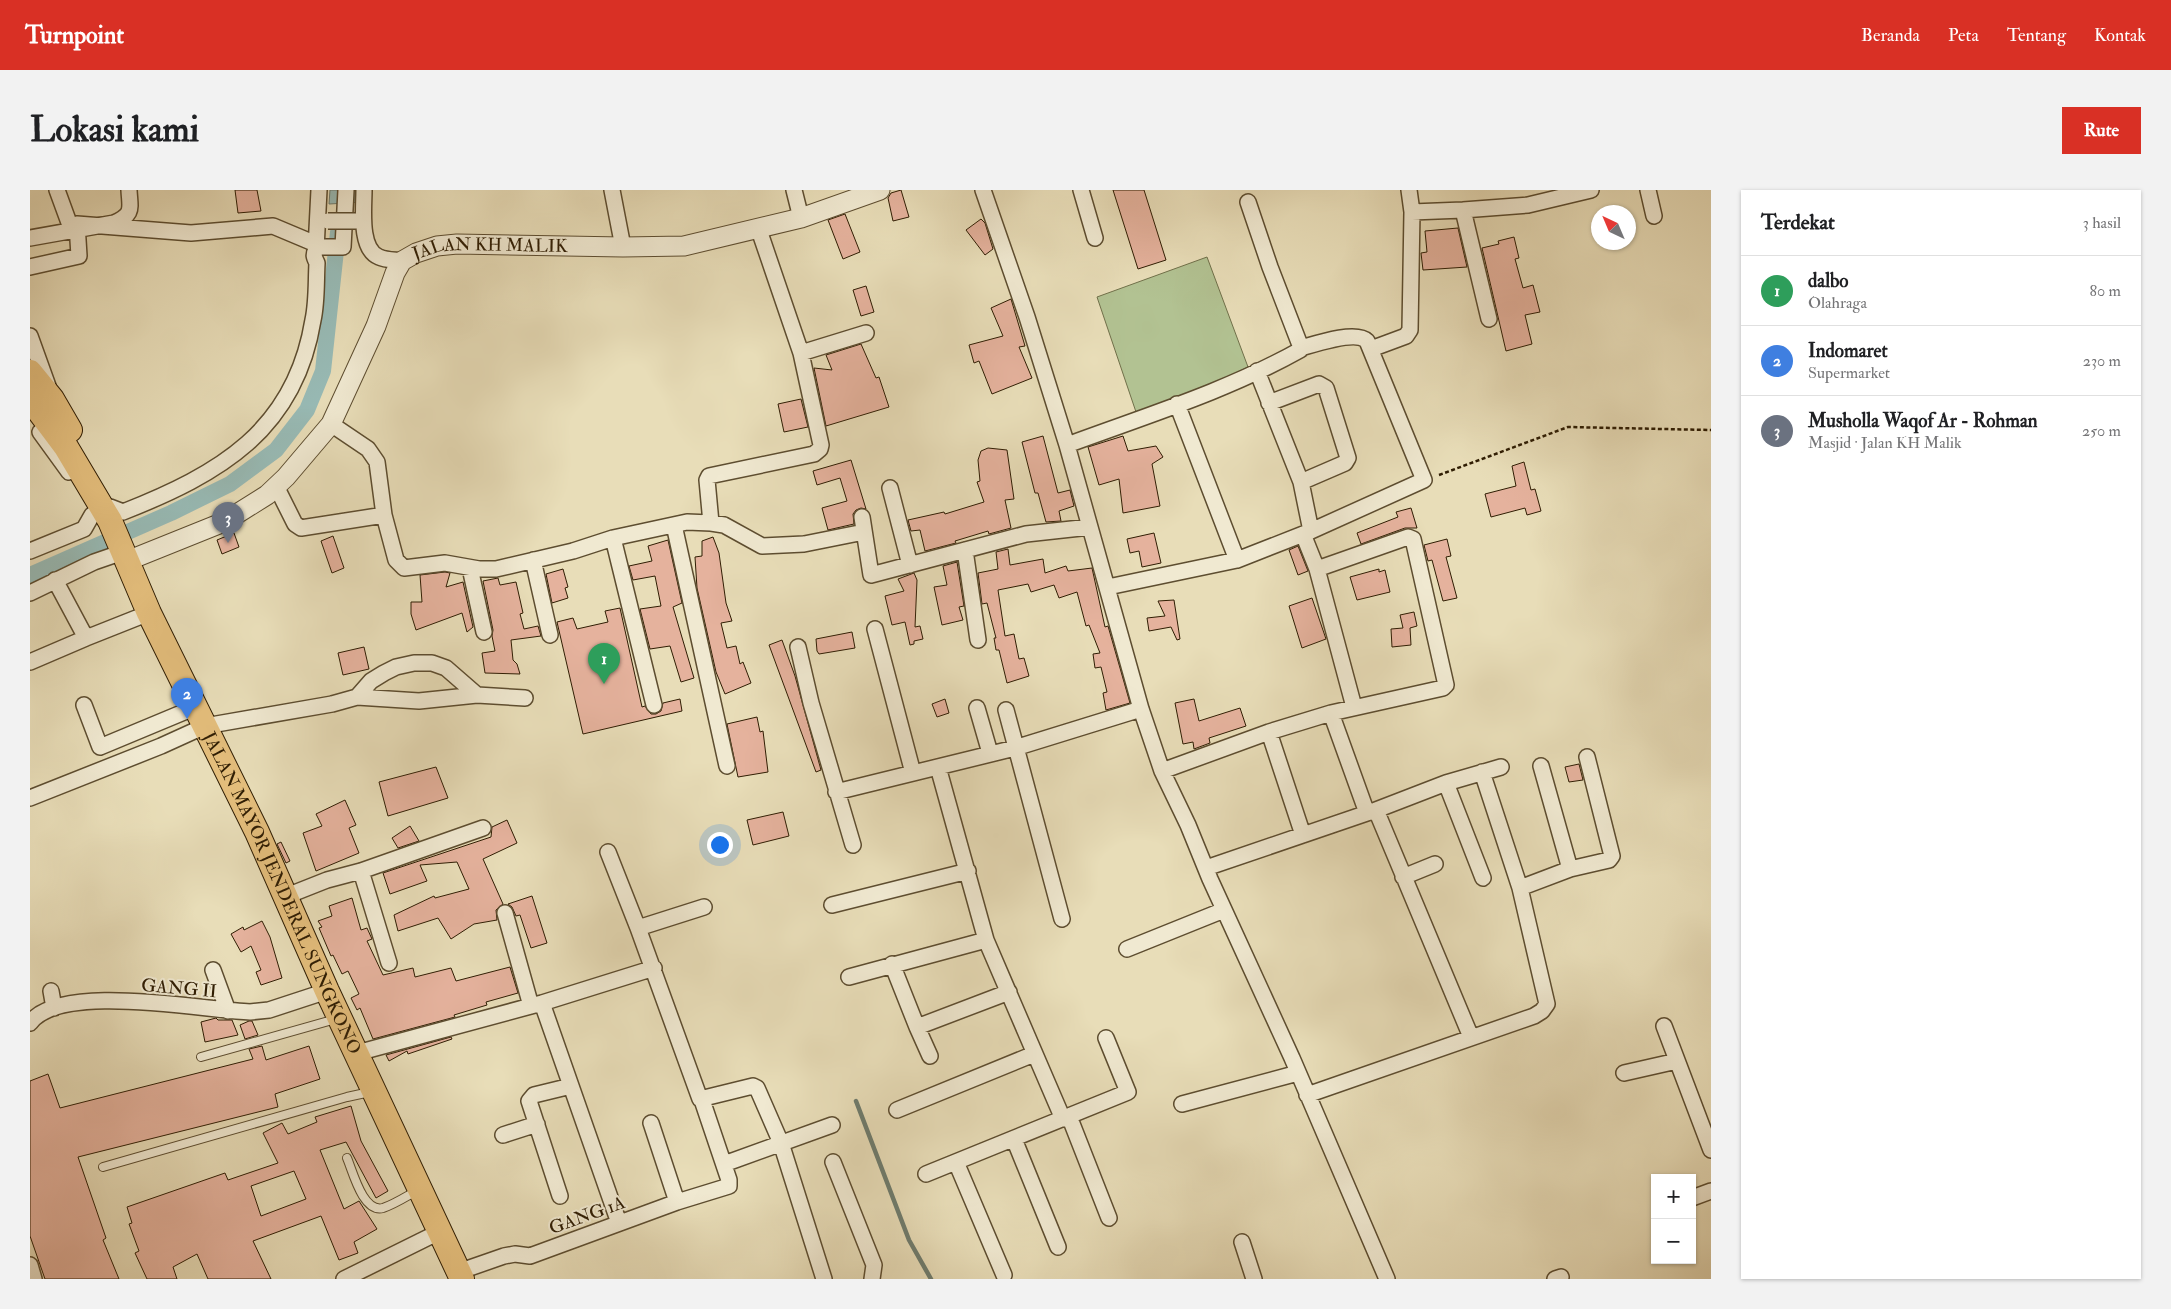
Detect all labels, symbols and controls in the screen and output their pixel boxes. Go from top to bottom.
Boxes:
text: Turnpoint [25,20,124,51]
text: Beranda [1861,24,1920,47]
text: Peta [1948,24,1979,47]
text: Tentang [2007,24,2066,47]
text: Kontak [2094,24,2146,47]
button: Rute [2062,107,2141,154]
text: Lokasi kami [30,108,199,152]
north arrow [1591,205,1636,250]
text: Terdekat [1761,209,1835,236]
text: 3 hasil [2083,213,2121,233]
street label: JALAN KH MALIK [408,233,568,266]
text: dalbo [1808,269,1848,293]
text: 1 [1774,281,1780,301]
text: 80 m [2090,281,2121,301]
text: Olahraga [1808,293,1867,313]
text: Indomaret [1808,339,1888,363]
text: 2 [1773,351,1781,371]
text: 230 m [2083,351,2121,371]
text: Supermarket [1808,363,1890,383]
text: Musholla Waqof Ar - Rohman [1808,409,2038,433]
text: 3 [1774,421,1780,441]
text: 250 m [2082,421,2121,441]
text: Masjid · Jalan KH Malik [1808,433,1962,453]
pin: 3 [212,502,244,543]
pin: 1 [588,643,620,684]
pin: 2 [171,678,203,719]
street label: JALAN MAYOR JENDERAL SUNGKONO [197,727,366,1058]
your location [707,832,733,858]
street label: GANG II [140,974,218,1003]
map controls [1651,1174,1696,1264]
button: + [1651,1174,1696,1219]
street label: GANG 1A [546,1191,629,1240]
button: − [1651,1219,1696,1264]

